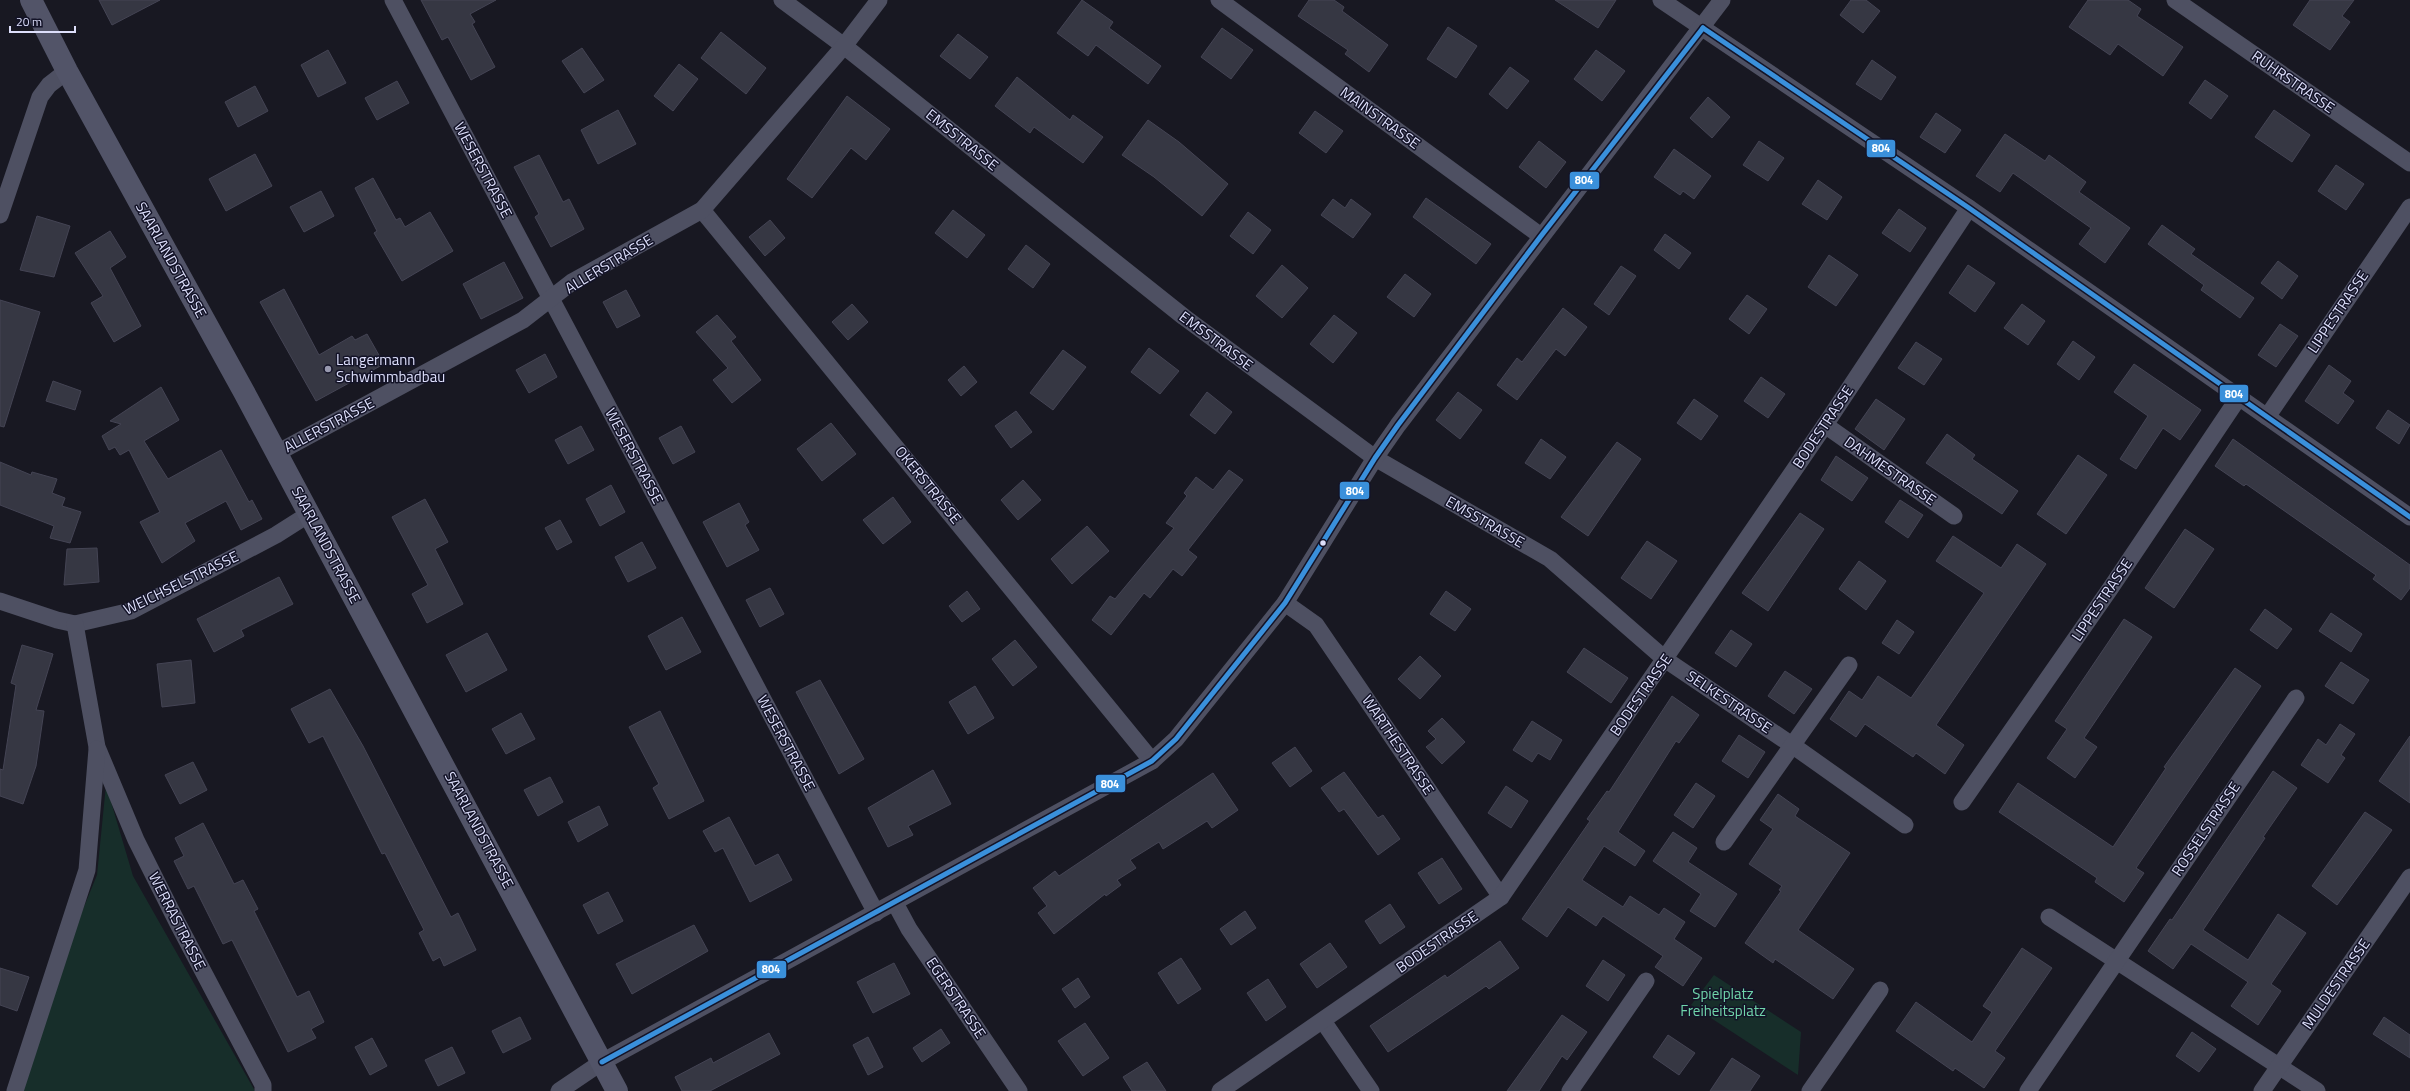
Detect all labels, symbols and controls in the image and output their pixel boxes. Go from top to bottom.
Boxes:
scale bar [10,8,75,34]
text: 20 m [16,12,42,31]
street label: RUHRSTRASSE [2247,44,2340,119]
street label: MAINSTRASSE [1336,81,1425,155]
street label: EMSSTRASSE [921,103,1004,176]
street label: WESERSTRASSE [448,118,518,222]
line badge: 804 [1866,139,1896,158]
text: 804 [1872,140,1890,156]
line badge: 804 [1569,171,1600,190]
text: 804 [1575,172,1593,188]
street label: SAARLANDSTRASSE [130,198,213,322]
street label: ALLERSTRASSE [560,228,657,299]
street label: LIPPESTRASSE [2301,266,2374,358]
street label: EMSSTRASSE [1174,305,1258,376]
place label: Langermann Schwimmbadbau [336,348,445,388]
marker: Langermann Schwimmbadbau [323,364,333,374]
street label: BODESTRASSE [1786,381,1859,473]
line badge: 804 [2219,384,2249,403]
text: 804 [2225,386,2243,402]
street label: ALLERSTRASSE [279,391,378,458]
street label: WESERSTRASSE [599,404,669,508]
street label: DAHMESTRASSE [1839,430,1941,511]
street label: OKERSTRASSE [890,441,967,529]
line badge: 804 [1339,481,1370,500]
street label: SAARLANDSTRASSE [286,482,367,607]
text: 804 [1346,483,1364,499]
street label: EMSSTRASSE [1442,490,1529,553]
unlabelled marker [1318,538,1328,548]
street label: WEICHSELSTRASSE [119,545,242,620]
street label: LIPPESTRASSE [2065,554,2138,646]
street label: BODESTRASSE [1604,649,1677,740]
street label: SELKESTRASSE [1682,664,1777,739]
street label: WARTHESTRASSE [1356,690,1440,799]
street label: WESERSTRASSE [751,691,821,795]
street label: SAARLANDSTRASSE [439,767,520,892]
line badge: 804 [1095,774,1126,793]
text: 804 [1101,776,1119,792]
street label: ROSSELSTRASSE [2165,777,2246,881]
street label: WERRASTRASSE [143,868,212,974]
street label: BODESTRASSE [1391,905,1482,978]
street label: MULDESTRASSE [2296,934,2375,1034]
street label: EGERSTRASSE [921,953,992,1043]
line badge: 804 [756,960,787,979]
text: 804 [762,961,780,977]
park label: Spielplatz Freiheitsplatz [1680,982,1766,1022]

